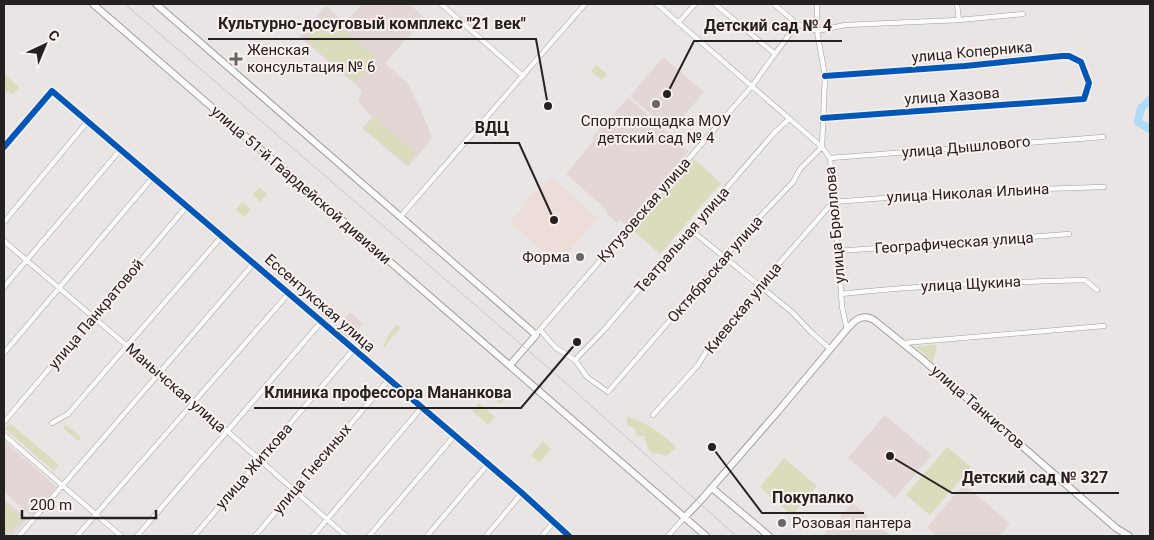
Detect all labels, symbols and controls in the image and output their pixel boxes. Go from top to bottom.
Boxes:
callout: Культурно-досуговый комплекс "21 век" [208,8,536,39]
callout: Детский сад № 4 [694,10,842,41]
text: Культурно-досуговый комплекс "21 век" [218,14,526,33]
text: Детский сад № 4 [704,16,832,35]
north arrow [20,20,70,70]
text: С [45,27,63,45]
street label: улица Коперника [911,38,1033,66]
place label: Женская консультация № 6 [247,41,375,76]
marker: Женская консультация № 6 [229,52,243,66]
street label: улица Хазова [904,84,1000,108]
marker: Спортплощадка МОУ детский сад № 4 [650,98,662,110]
street label: улица 51-й Гвардейской дивизии [207,102,395,268]
callout: ВДЦ [464,112,519,143]
place label: Спортплощадка МОУ детский сад № 4 [581,112,731,147]
text: ВДЦ [475,118,509,137]
street label: улица Дышлового [901,132,1031,162]
street label: Кутузовская улица [594,154,694,266]
street label: улица Брюллова [821,166,849,284]
street label: улица Николая Ильина [886,180,1050,206]
street label: Театральная улица [631,183,733,297]
street label: Октябрьская улица [664,212,766,326]
street label: Географическая улица [874,228,1034,258]
place label: Форма [522,248,570,266]
street label: Ессентукская улица [261,250,379,356]
marker: Форма [574,251,586,263]
street label: улица Панкратовой [45,255,147,373]
street label: Киевская улица [701,259,785,357]
street label: улица Щукина [921,272,1021,296]
street label: Манычская улица [122,340,230,436]
street label: улица Танкистов [927,361,1029,453]
callout: Клиника профессора Мананкова [254,377,521,408]
text: Клиника профессора Мананкова [264,383,512,402]
street label: улица Житкова [212,419,296,513]
street label: улица Гнесиных [269,420,355,518]
callout: Детский сад № 327 [952,462,1119,493]
text: Детский сад № 327 [962,468,1108,487]
callout: Покупалко [762,482,864,513]
scale bar [22,488,156,520]
text: Покупалко [772,488,854,507]
text: 200 m [30,496,72,514]
place label: Розовая пантера [792,514,911,532]
marker: Розовая пантера [776,517,788,529]

